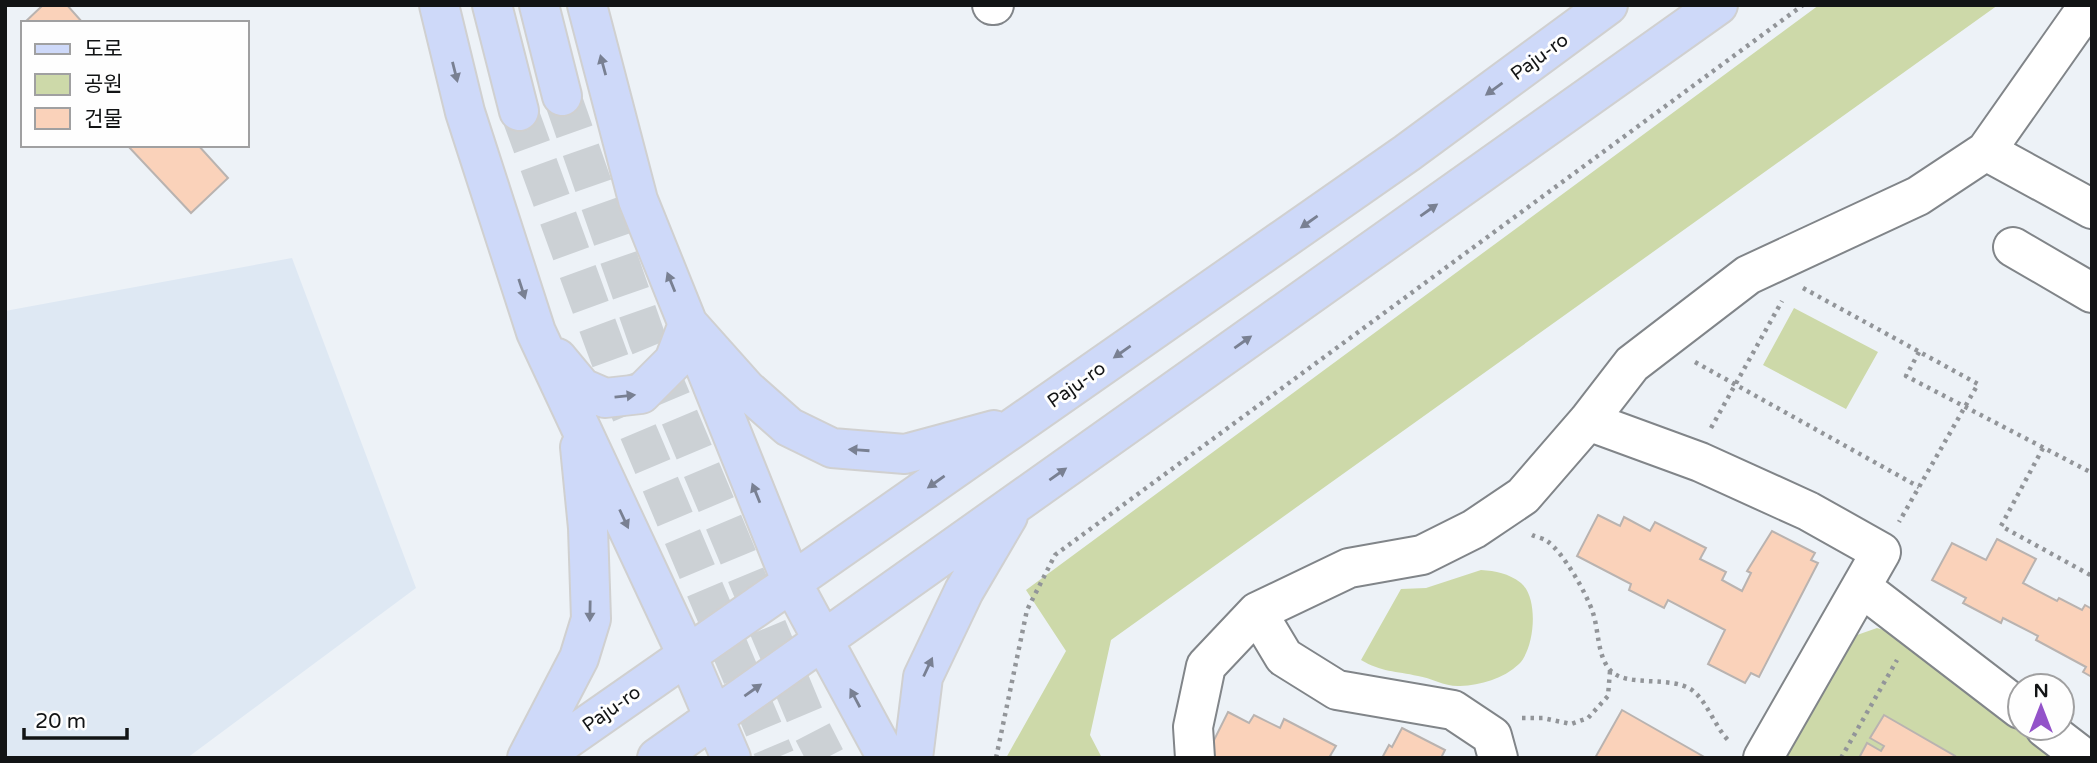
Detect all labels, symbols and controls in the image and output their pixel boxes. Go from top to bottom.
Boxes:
legend [21,21,248,147]
street label: Paju-ro [1507,29,1573,85]
text: 도로 [84,37,123,62]
one-way arrow [597,54,608,76]
one-way arrow [450,61,461,83]
text: 공원 [84,72,123,97]
one-way arrow [1484,82,1503,96]
text: 건물 [84,107,123,132]
one-way arrow [1420,203,1438,217]
one-way arrow [1300,215,1318,229]
one-way arrow [666,271,677,292]
one-way arrow [517,279,528,300]
one-way arrow [1234,335,1253,349]
one-way arrow [1113,345,1131,359]
street label: Paju-ro [1043,357,1110,413]
one-way arrow [614,390,636,401]
one-way arrow [848,444,870,455]
one-way arrow [1049,467,1067,481]
one-way arrow [927,475,945,489]
one-way arrow [750,483,761,504]
one-way arrow [618,509,630,529]
one-way arrow [584,600,596,622]
one-way arrow [922,657,934,677]
north arrow [2006,672,2076,742]
text: N [2033,680,2049,702]
street label: Paju-ro [578,681,645,737]
one-way arrow [744,683,762,697]
one-way arrow [849,688,861,707]
scale bar [24,696,128,740]
text: 20 m [35,709,86,734]

